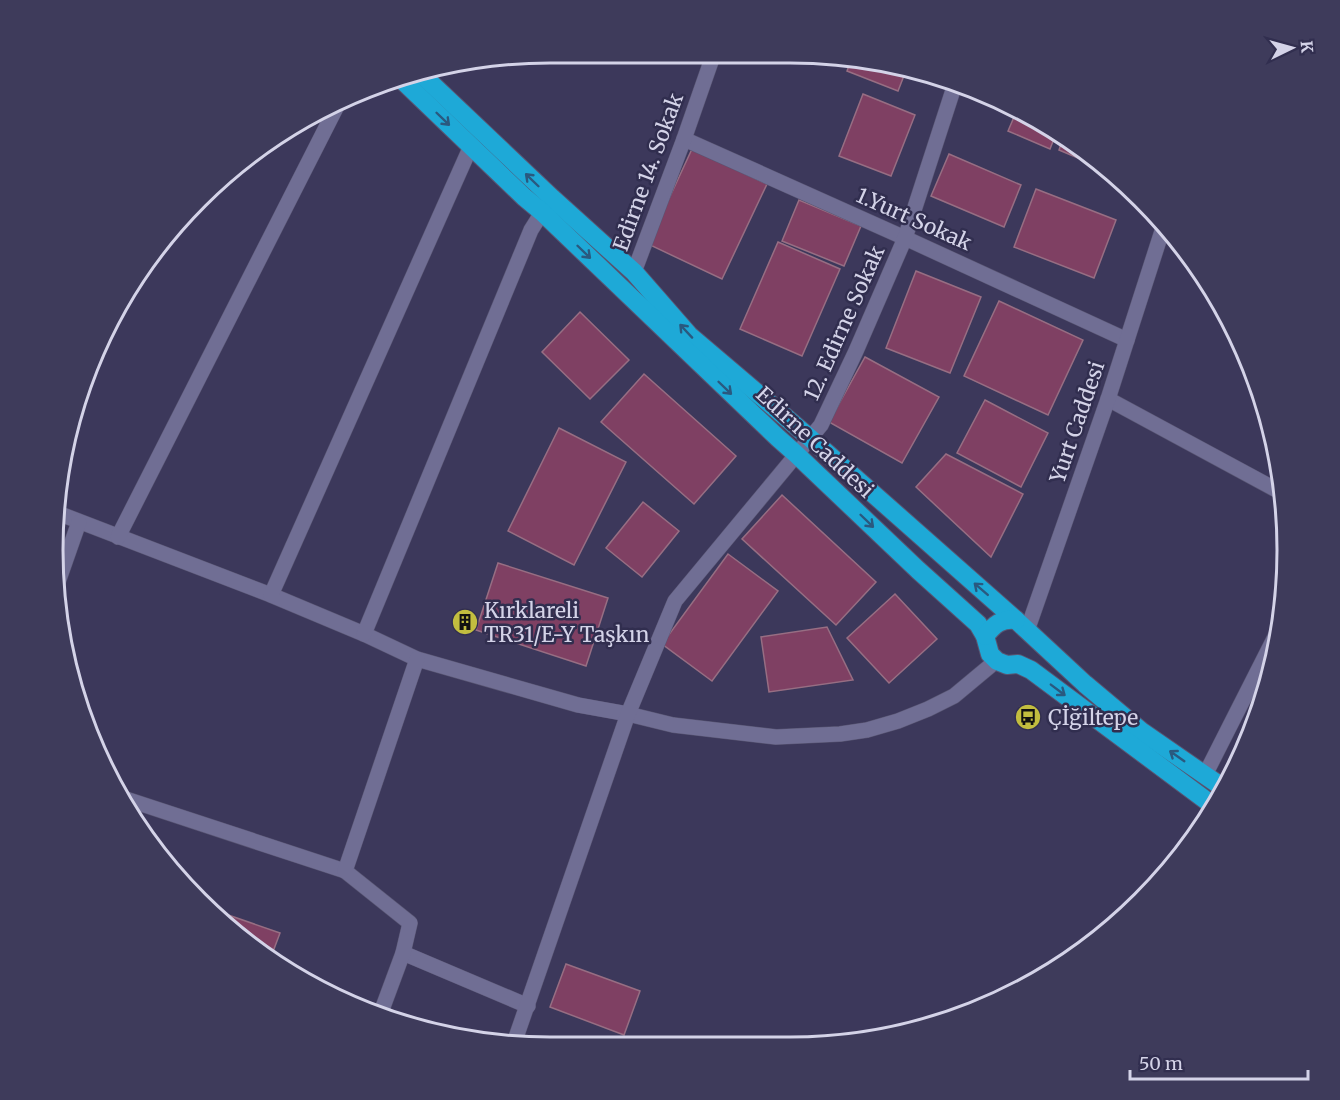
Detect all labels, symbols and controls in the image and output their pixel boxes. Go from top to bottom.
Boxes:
north arrow [1262,18,1322,78]
text: K [1296,40,1317,54]
street label: Edirne 14. Sokak [607,89,689,255]
one-way arrow [435,111,450,126]
one-way arrow [525,172,540,187]
street label: 1.Yurt Sokak [852,182,977,257]
street label: 12. Edirne Sokak [798,241,891,405]
one-way arrow [577,245,592,260]
one-way arrow [679,323,693,338]
street label: Yurt Caddesi [1043,357,1110,487]
one-way arrow [717,380,732,395]
street label: Edirne Caddesi [750,381,880,504]
one-way arrow [859,514,874,528]
one-way arrow [974,582,989,596]
place label: Kırklareli TR31/E-Y Taşkın [484,597,649,648]
building icon: Kırklareli TR31/E-Y Taşkın [450,607,480,637]
one-way arrow [1049,683,1065,696]
bus stop icon: Çİğiltepe [1013,702,1043,732]
place label: Çİğiltepe [1048,704,1138,731]
one-way arrow [1170,750,1186,762]
scale bar [1130,1043,1308,1081]
text: 50 m [1139,1052,1183,1075]

